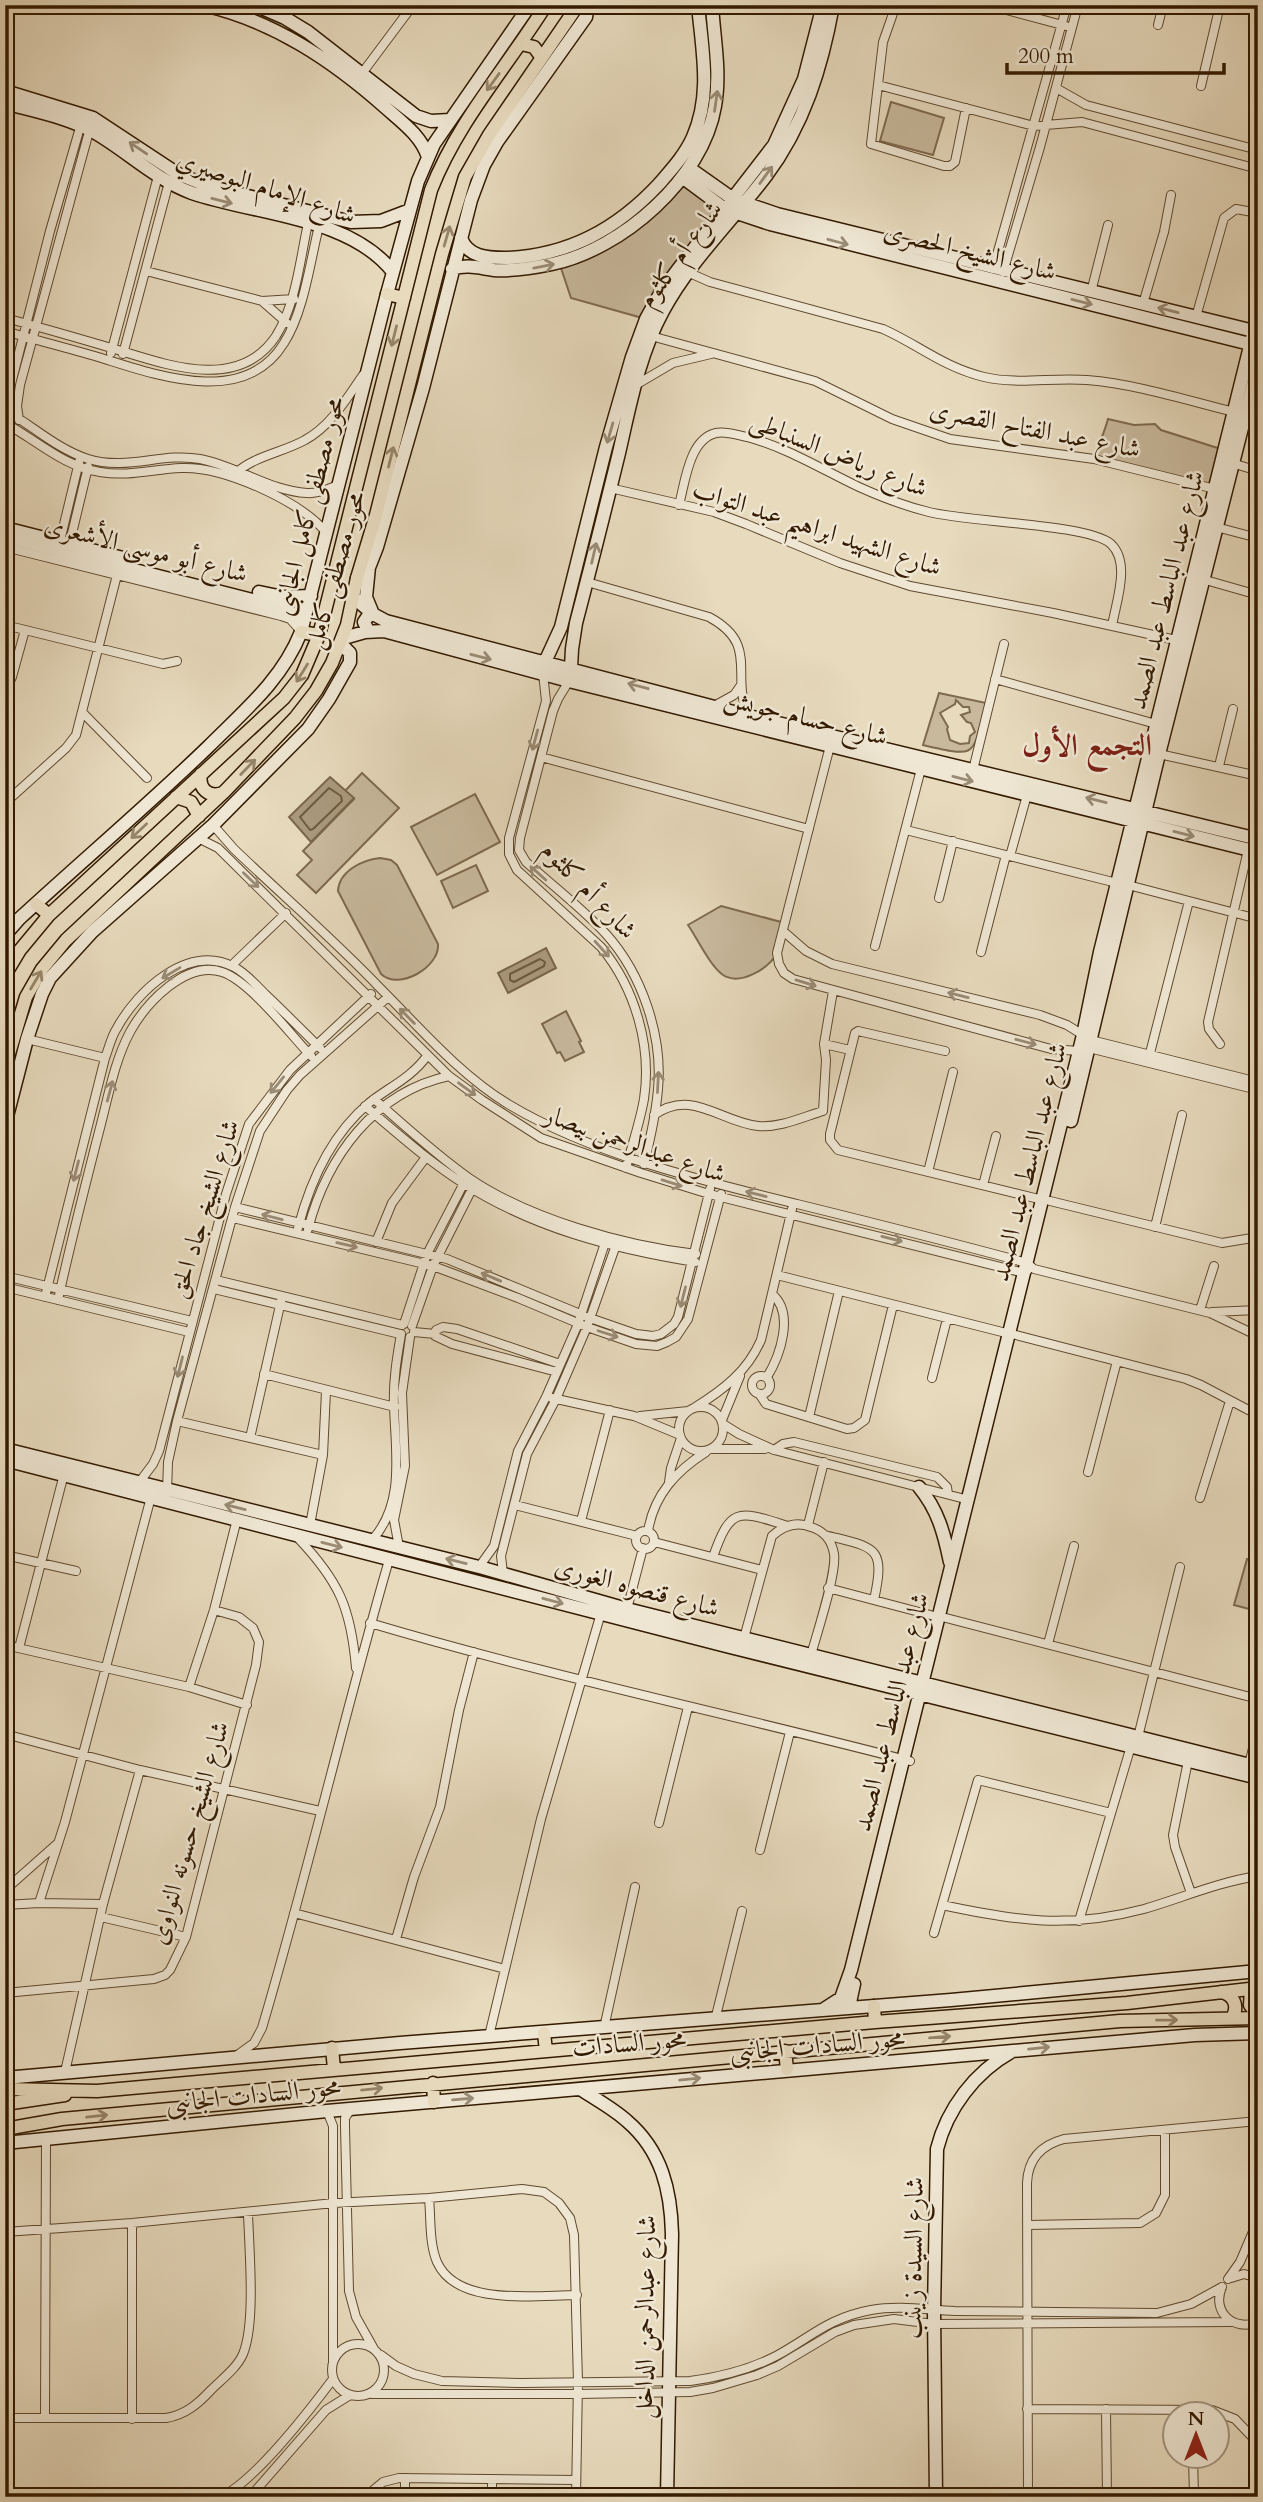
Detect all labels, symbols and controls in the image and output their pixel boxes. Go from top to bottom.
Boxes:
scale bar [1007,32,1224,76]
text: 200 m [1018,42,1074,71]
one-way arrow [486,72,501,91]
one-way arrow [709,90,722,113]
one-way arrow [129,141,148,155]
street label: شارع الإمام البوصيري [170,141,360,237]
one-way arrow [759,166,774,185]
street label: شارع أم كلثوم [629,193,735,317]
one-way arrow [210,195,232,208]
street label: شارع الشيخ الحصرى [879,213,1060,295]
one-way arrow [441,225,454,248]
one-way arrow [827,236,849,249]
one-way arrow [532,258,555,272]
one-way arrow [1070,296,1093,309]
one-way arrow [1157,303,1180,316]
one-way arrow [387,325,400,347]
street label: شارع عبد الفتاح القصرى [925,391,1143,472]
street label: محور مصطفى كامل الجانبى [267,393,351,619]
street label: شارع رياض السنباطى [744,402,933,509]
one-way arrow [603,421,616,444]
one-way arrow [385,446,398,468]
street label: شارع عبد الباسط عبد الصمد [1119,467,1217,714]
street label: شارع الشهيد ابراهيم عبد التواب [686,471,946,592]
street label: محور مصطفى كامل [298,488,372,652]
street label: شارع أبو موسى الأشعرى [40,506,252,595]
one-way arrow [587,542,601,565]
one-way arrow [469,651,492,664]
one-way arrow [295,663,309,683]
one-way arrow [627,679,650,692]
street label: شارع حسام جويش [719,680,891,759]
district label: التجمع الأول [1022,725,1152,772]
one-way arrow [528,728,541,750]
one-way arrow [239,759,256,776]
one-way arrow [951,773,974,786]
one-way arrow [1085,792,1108,806]
one-way arrow [130,823,148,839]
one-way arrow [1172,828,1194,841]
street label: شارع أم كلثوم [530,833,645,950]
one-way arrow [530,865,548,881]
one-way arrow [242,871,259,888]
one-way arrow [594,940,610,958]
one-way arrow [162,966,182,980]
one-way arrow [29,970,43,990]
one-way arrow [795,978,817,991]
one-way arrow [947,988,970,1001]
one-way arrow [399,1007,416,1024]
one-way arrow [1014,1036,1036,1049]
street label: شارع عبد الباسط عبد الصمد [982,1039,1080,1286]
one-way arrow [652,1072,665,1094]
one-way arrow [269,1075,285,1093]
one-way arrow [104,1080,117,1103]
one-way arrow [457,1082,476,1096]
street label: شارع عبدالرحمن بيصار [535,1096,730,1195]
street label: شارع الشيخ جاد الحق [160,1115,254,1304]
one-way arrow [69,1159,82,1182]
one-way arrow [661,1177,683,1190]
one-way arrow [745,1187,768,1200]
one-way arrow [261,1209,283,1222]
one-way arrow [880,1233,903,1246]
one-way arrow [335,1239,357,1252]
one-way arrow [480,1269,502,1282]
one-way arrow [676,1285,689,1307]
one-way arrow [596,1329,618,1341]
one-way arrow [173,1355,186,1378]
one-way arrow [224,1500,247,1513]
one-way arrow [320,1539,343,1552]
street label: شارع قنصوه الغورى [550,1548,723,1630]
one-way arrow [445,1554,468,1567]
street label: شارع عبد الباسط عبد الصمد [844,1589,942,1836]
one-way arrow [541,1595,564,1608]
street label: شارع الشيخ حسونه النواوى [140,1717,243,1950]
one-way arrow [1155,2013,1178,2026]
street label: محور السادات الجانبى [728,2020,906,2071]
street label: محور السادات [570,2021,688,2065]
one-way arrow [929,2030,951,2043]
one-way arrow [1027,2041,1049,2054]
street label: محور السادات الجانبى [164,2068,343,2123]
one-way arrow [678,2072,701,2085]
one-way arrow [360,2082,383,2095]
one-way arrow [452,2092,474,2105]
one-way arrow [85,2109,108,2122]
street label: شارع السيدة زينب [894,2177,936,2339]
street label: شارع عبدالرحمن الداخل [626,2215,668,2419]
north arrow [1162,2400,1232,2470]
text: N [1188,2406,1205,2432]

